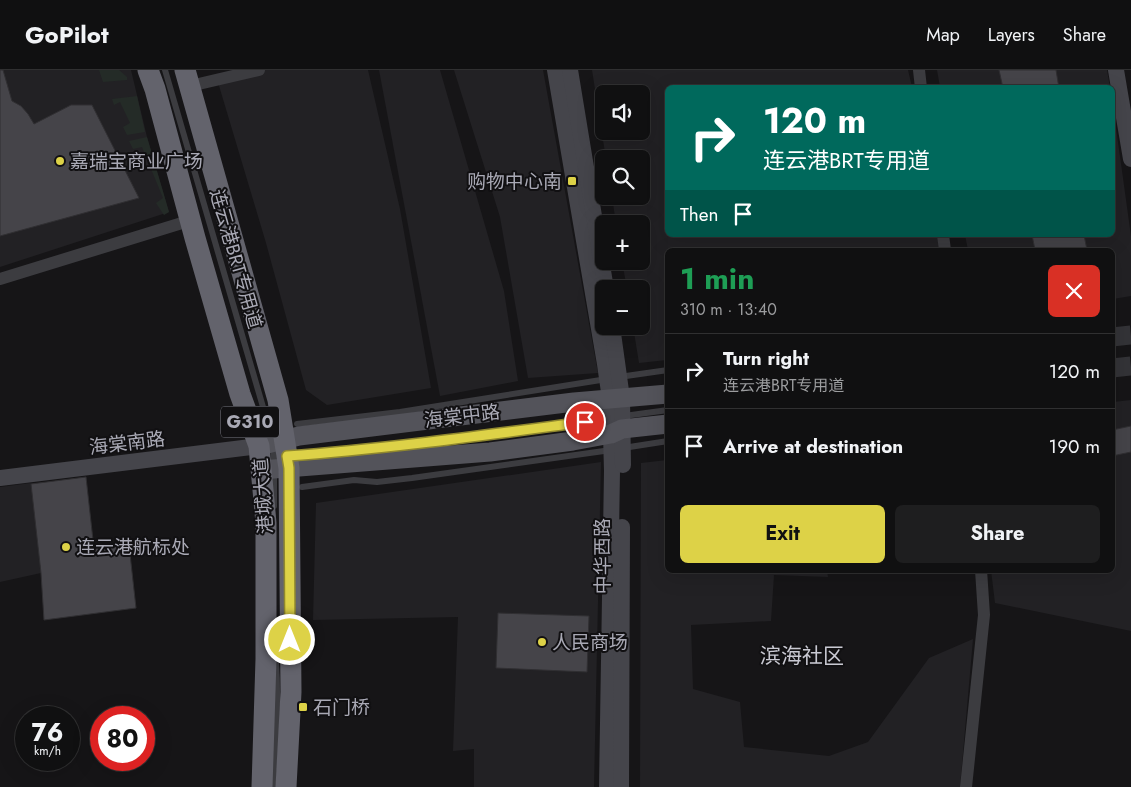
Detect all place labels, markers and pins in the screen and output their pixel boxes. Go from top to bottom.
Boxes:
place label: 嘉瑞宝商业广场 [70,148,203,175]
marker: 嘉瑞宝商业广场 [54,155,66,167]
place label: 购物中心南 [467,168,562,195]
marker: 购物中心南 [566,175,578,187]
pin [564,401,606,443]
place label: 连云港航标处 [76,534,190,561]
marker: 连云港航标处 [60,541,72,553]
place label: 人民商场 [552,629,628,656]
marker: 人民商场 [536,636,548,648]
place label: 石门桥 [313,694,370,721]
marker: 石门桥 [297,701,309,713]

